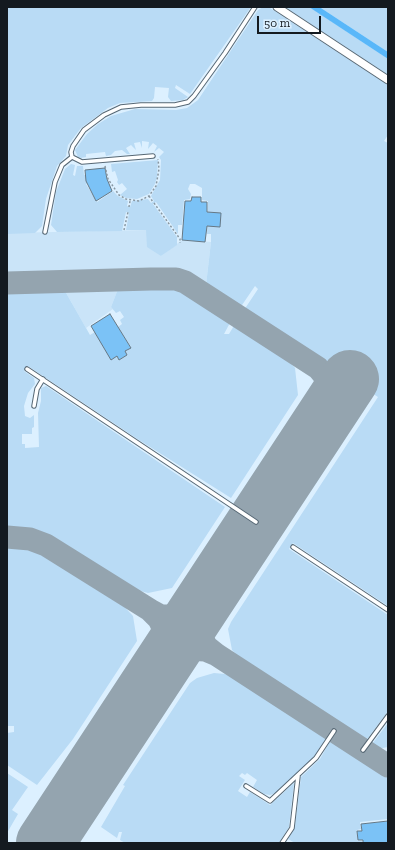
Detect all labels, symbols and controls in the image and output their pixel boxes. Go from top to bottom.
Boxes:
scale bar [259,8,323,34]
text: 50 m [264,16,290,30]

